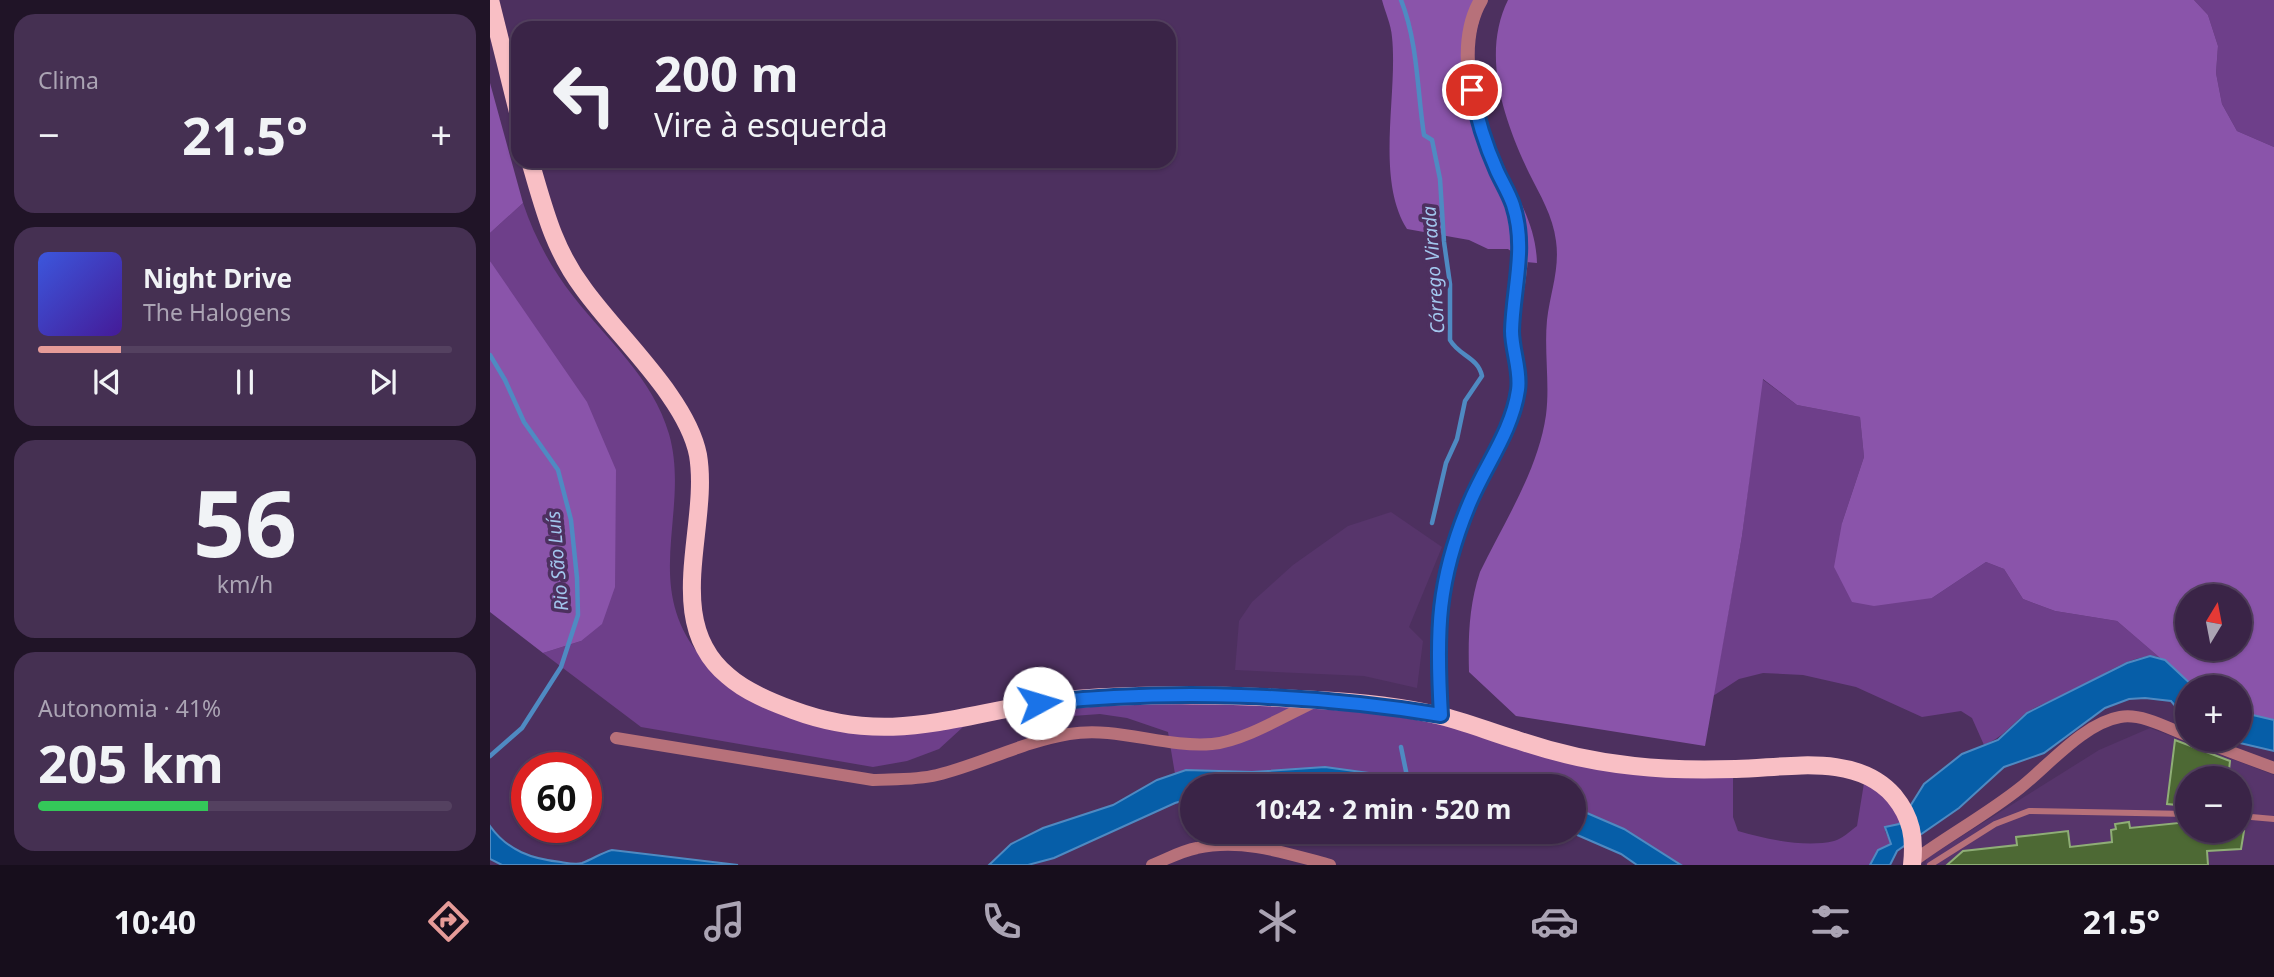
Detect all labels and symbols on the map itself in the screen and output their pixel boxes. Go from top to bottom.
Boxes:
pin [1442,60,1502,120]
water label: Córrego Virada [1416,205,1450,335]
water label: Rio São Luís [540,510,574,612]
north arrow [2175,584,2252,662]
position arrow [1002,666,1076,740]
speed limit sign: 60 [511,752,602,843]

